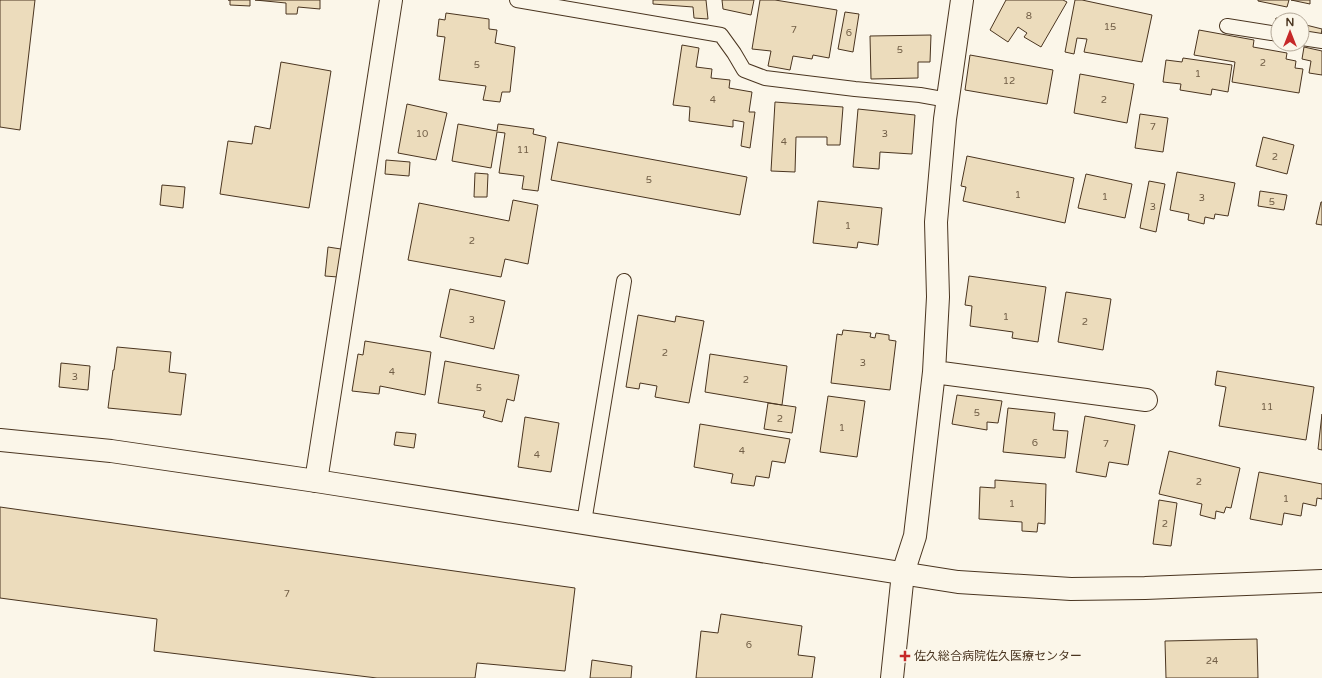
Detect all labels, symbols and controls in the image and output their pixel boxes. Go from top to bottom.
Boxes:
house number: 8 [1026,10,1032,22]
north arrow [1270,12,1310,52]
text: N [1286,16,1294,29]
house number: 15 [1104,21,1116,33]
house number: 7 [791,24,797,36]
house number: 6 [846,27,852,39]
house number: 5 [897,44,903,56]
house number: 2 [1260,57,1266,69]
house number: 5 [474,59,480,71]
house number: 1 [1195,68,1201,80]
house number: 12 [1003,75,1015,87]
house number: 4 [710,94,716,106]
house number: 2 [1101,94,1107,106]
house number: 7 [1150,121,1156,133]
house number: 10 [416,128,428,140]
house number: 3 [882,128,888,140]
house number: 4 [781,136,787,148]
house number: 11 [517,144,529,156]
house number: 2 [1272,151,1278,163]
house number: 5 [646,174,652,186]
house number: 1 [1015,189,1021,201]
house number: 1 [1102,191,1108,203]
house number: 3 [1199,192,1205,204]
house number: 5 [1269,196,1275,208]
house number: 3 [1150,201,1156,213]
house number: 1 [845,220,851,232]
house number: 2 [469,235,475,247]
house number: 1 [1003,311,1009,323]
house number: 3 [469,314,475,326]
house number: 2 [1082,316,1088,328]
house number: 2 [662,347,668,359]
house number: 3 [860,357,866,369]
house number: 4 [389,366,395,378]
house number: 3 [72,371,78,383]
house number: 2 [743,374,749,386]
house number: 5 [476,382,482,394]
house number: 11 [1261,401,1273,413]
house number: 5 [974,407,980,419]
house number: 2 [777,413,783,425]
house number: 1 [839,422,845,434]
house number: 6 [1032,437,1038,449]
house number: 7 [1103,438,1109,450]
house number: 4 [739,445,745,457]
house number: 4 [534,449,540,461]
house number: 2 [1196,476,1202,488]
house number: 1 [1283,493,1289,505]
house number: 1 [1009,498,1015,510]
house number: 2 [1162,518,1168,530]
house number: 7 [284,588,290,600]
house number: 6 [746,639,752,651]
place label: 佐久総合病院佐久医療センター [914,649,1082,663]
marker: 佐久総合病院佐久医療センター [899,650,911,662]
house number: 24 [1206,655,1218,667]

